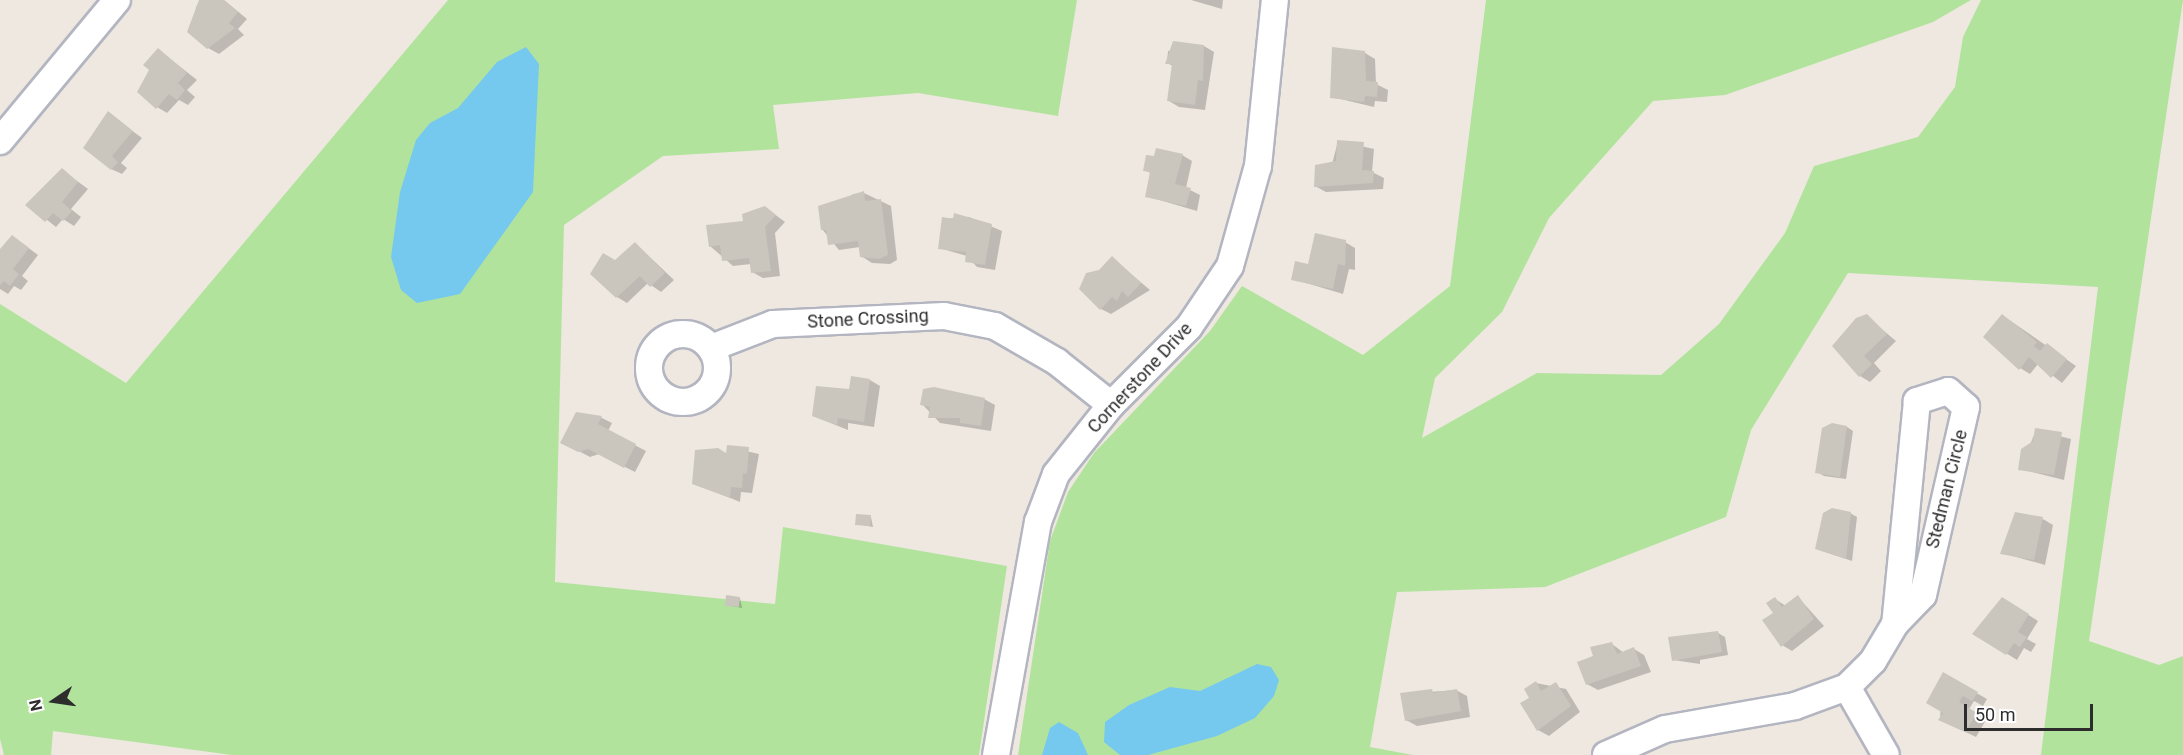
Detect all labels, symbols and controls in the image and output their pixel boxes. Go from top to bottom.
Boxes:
street label: Stone Crossing [807,305,929,333]
street label: Cornerstone Drive [1083,318,1197,438]
street label: Stedman Circle [1922,427,1972,551]
north arrow [24,671,84,731]
scale bar [1967,692,2096,730]
text: N [25,698,47,713]
text: 50 m [1975,704,2015,725]

